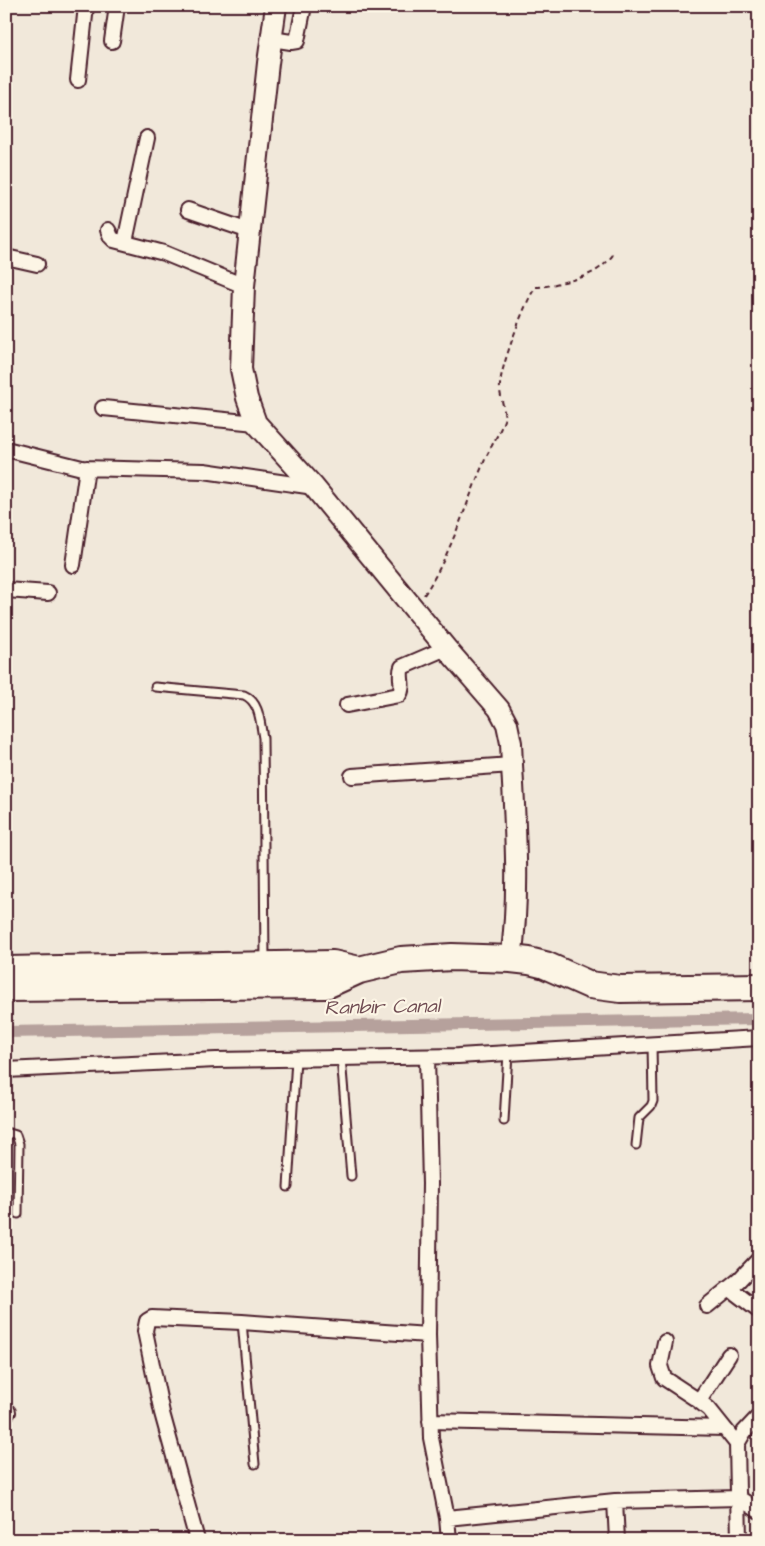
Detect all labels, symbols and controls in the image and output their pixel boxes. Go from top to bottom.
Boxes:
water label: Ranbir Canal [324,992,443,1022]

